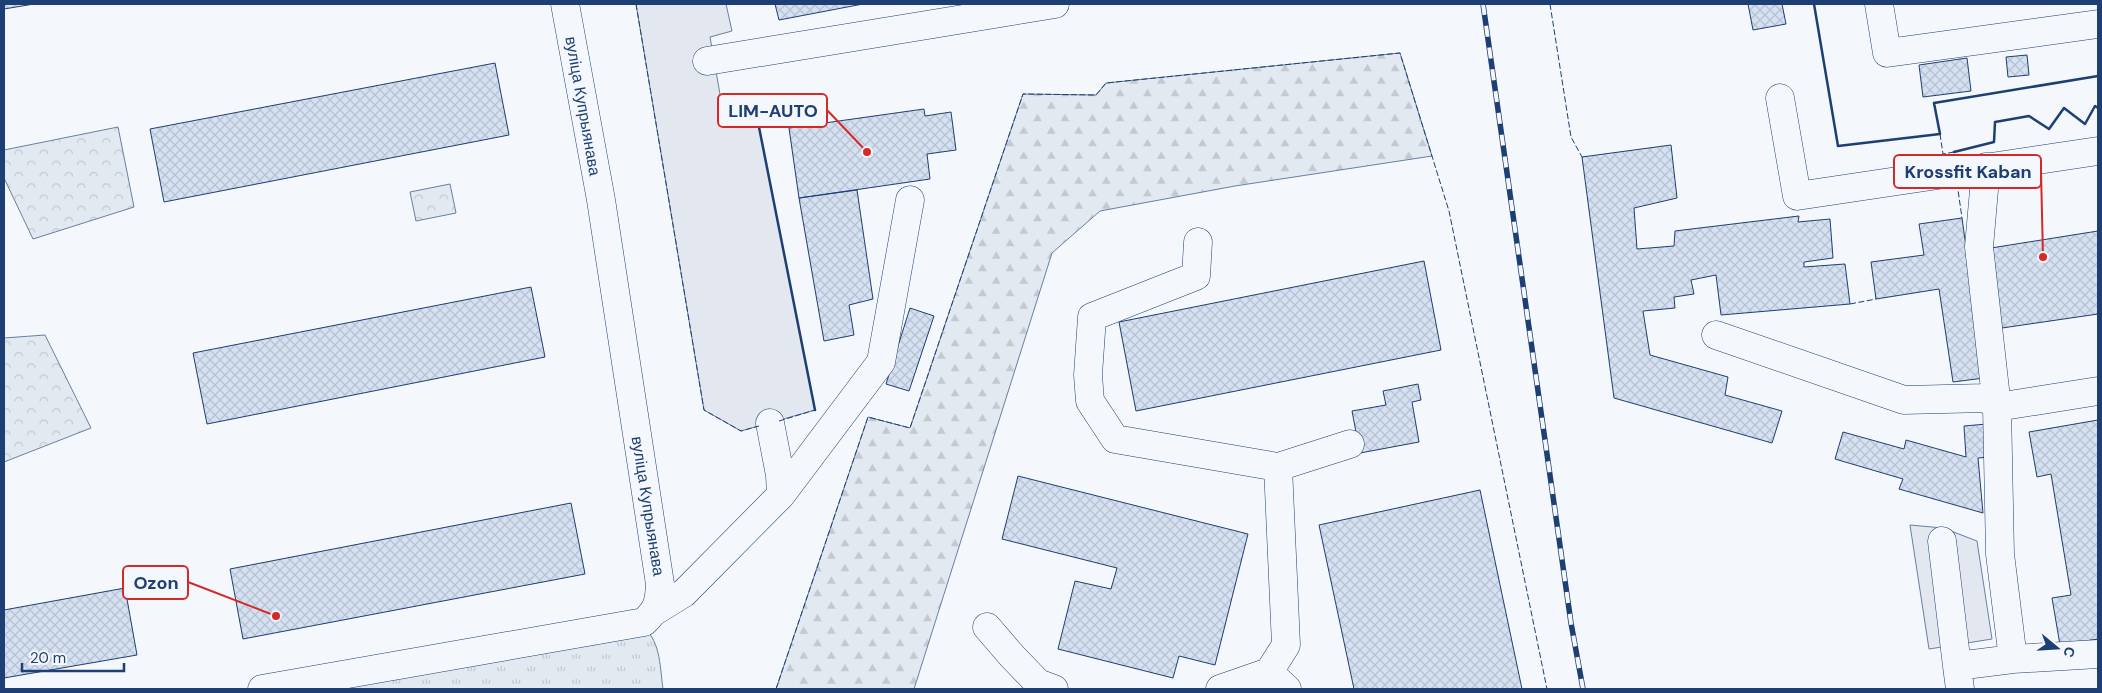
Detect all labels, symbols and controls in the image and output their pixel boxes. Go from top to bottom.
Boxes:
street label: вуліца Купрыянава [560,35,606,177]
callout: LIM-AUTO [718,94,827,127]
text: LIM-AUTO [728,99,818,123]
callout: Krossfit Kaban [1894,155,2041,188]
text: Krossfit Kaban [1904,160,2032,184]
street label: вуліца Купрыянава [627,435,669,577]
callout: Ozon [123,566,188,599]
text: Ozon [133,571,179,595]
north arrow [2032,623,2082,673]
scale bar [22,640,125,672]
text: С [2059,644,2079,660]
text: 20 m [30,648,66,668]

